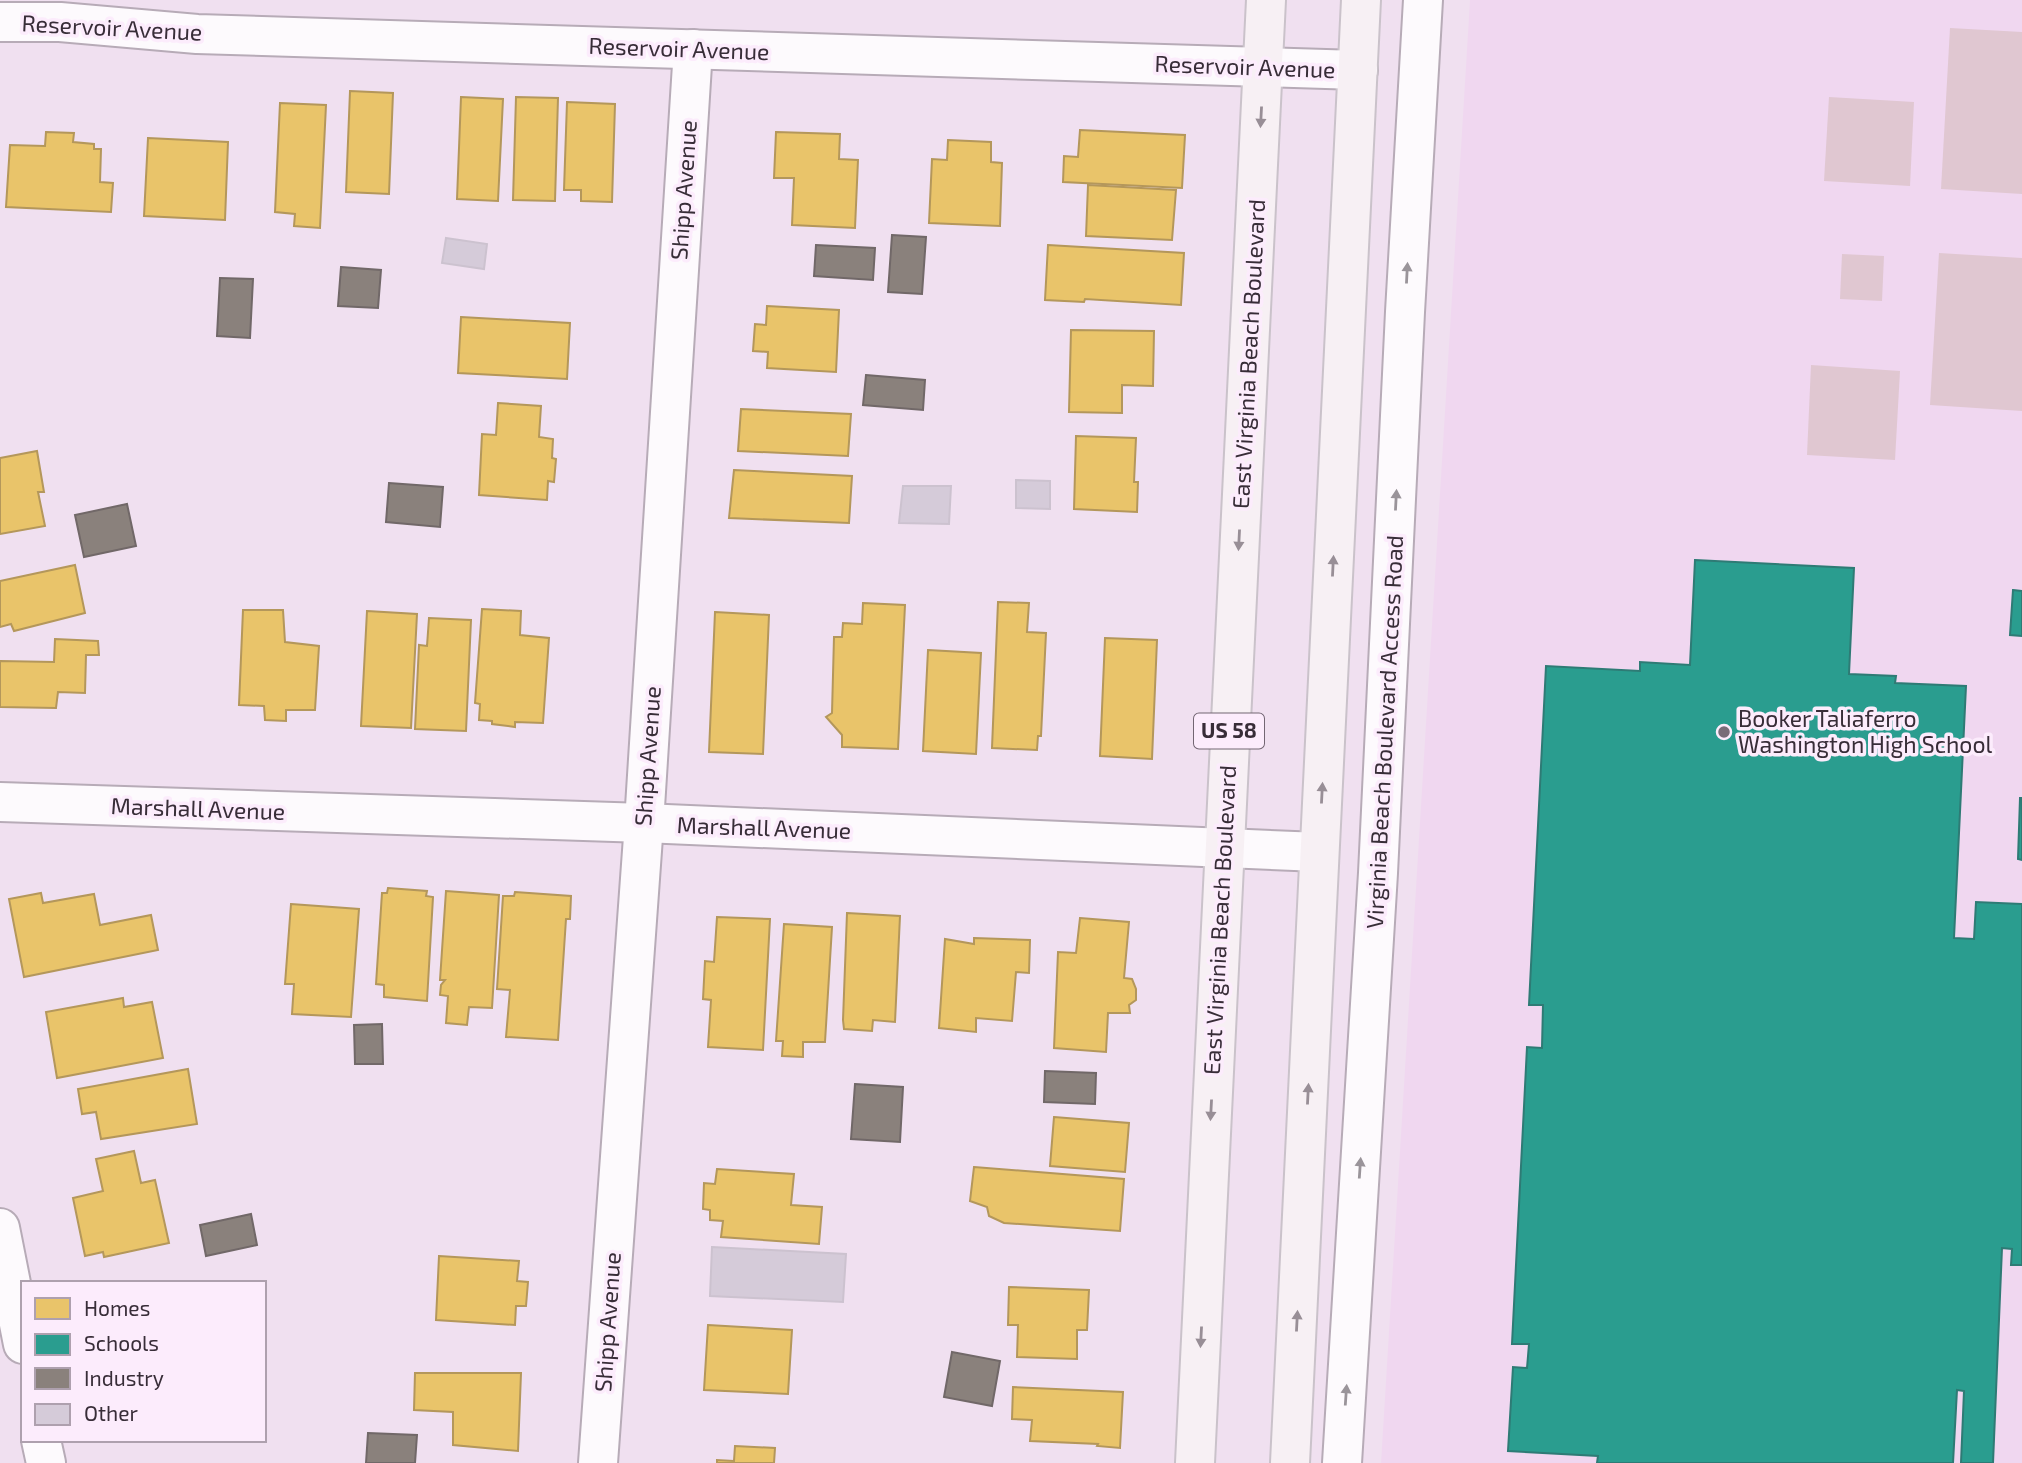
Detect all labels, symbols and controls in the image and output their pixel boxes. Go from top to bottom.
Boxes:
street label: Reservoir Avenue [21,8,203,46]
street label: Reservoir Avenue [588,31,770,65]
street label: Reservoir Avenue [1154,49,1336,83]
one-way arrow [1255,106,1266,128]
street label: Shipp Avenue [664,119,702,261]
street label: East Virginia Beach Boulevard [1226,198,1270,510]
one-way arrow [1402,262,1413,284]
one-way arrow [1391,489,1402,511]
one-way arrow [1233,529,1244,551]
street label: Virginia Beach Boulevard Access Road [1360,534,1408,930]
one-way arrow [1328,555,1339,577]
street label: Shipp Avenue [628,685,666,827]
place label: Booker Taliaferro Washington High School [1738,704,1992,758]
road number: US 58 [1194,714,1264,748]
marker: Booker Taliaferro Washington High School [1716,724,1732,740]
street label: East Virginia Beach Boulevard [1197,764,1241,1076]
one-way arrow [1316,782,1327,804]
street label: Marshall Avenue [110,791,286,825]
street label: Marshall Avenue [676,810,852,844]
one-way arrow [1302,1083,1313,1105]
one-way arrow [1206,1099,1217,1121]
one-way arrow [1355,1157,1366,1179]
street label: Shipp Avenue [588,1251,626,1393]
legend [21,1281,266,1442]
text: Homes [84,1295,150,1320]
one-way arrow [1291,1310,1302,1332]
one-way arrow [1195,1326,1206,1348]
text: Schools [84,1330,159,1355]
text: Industry [84,1365,164,1390]
one-way arrow [1341,1384,1352,1406]
text: Other [84,1400,139,1425]

